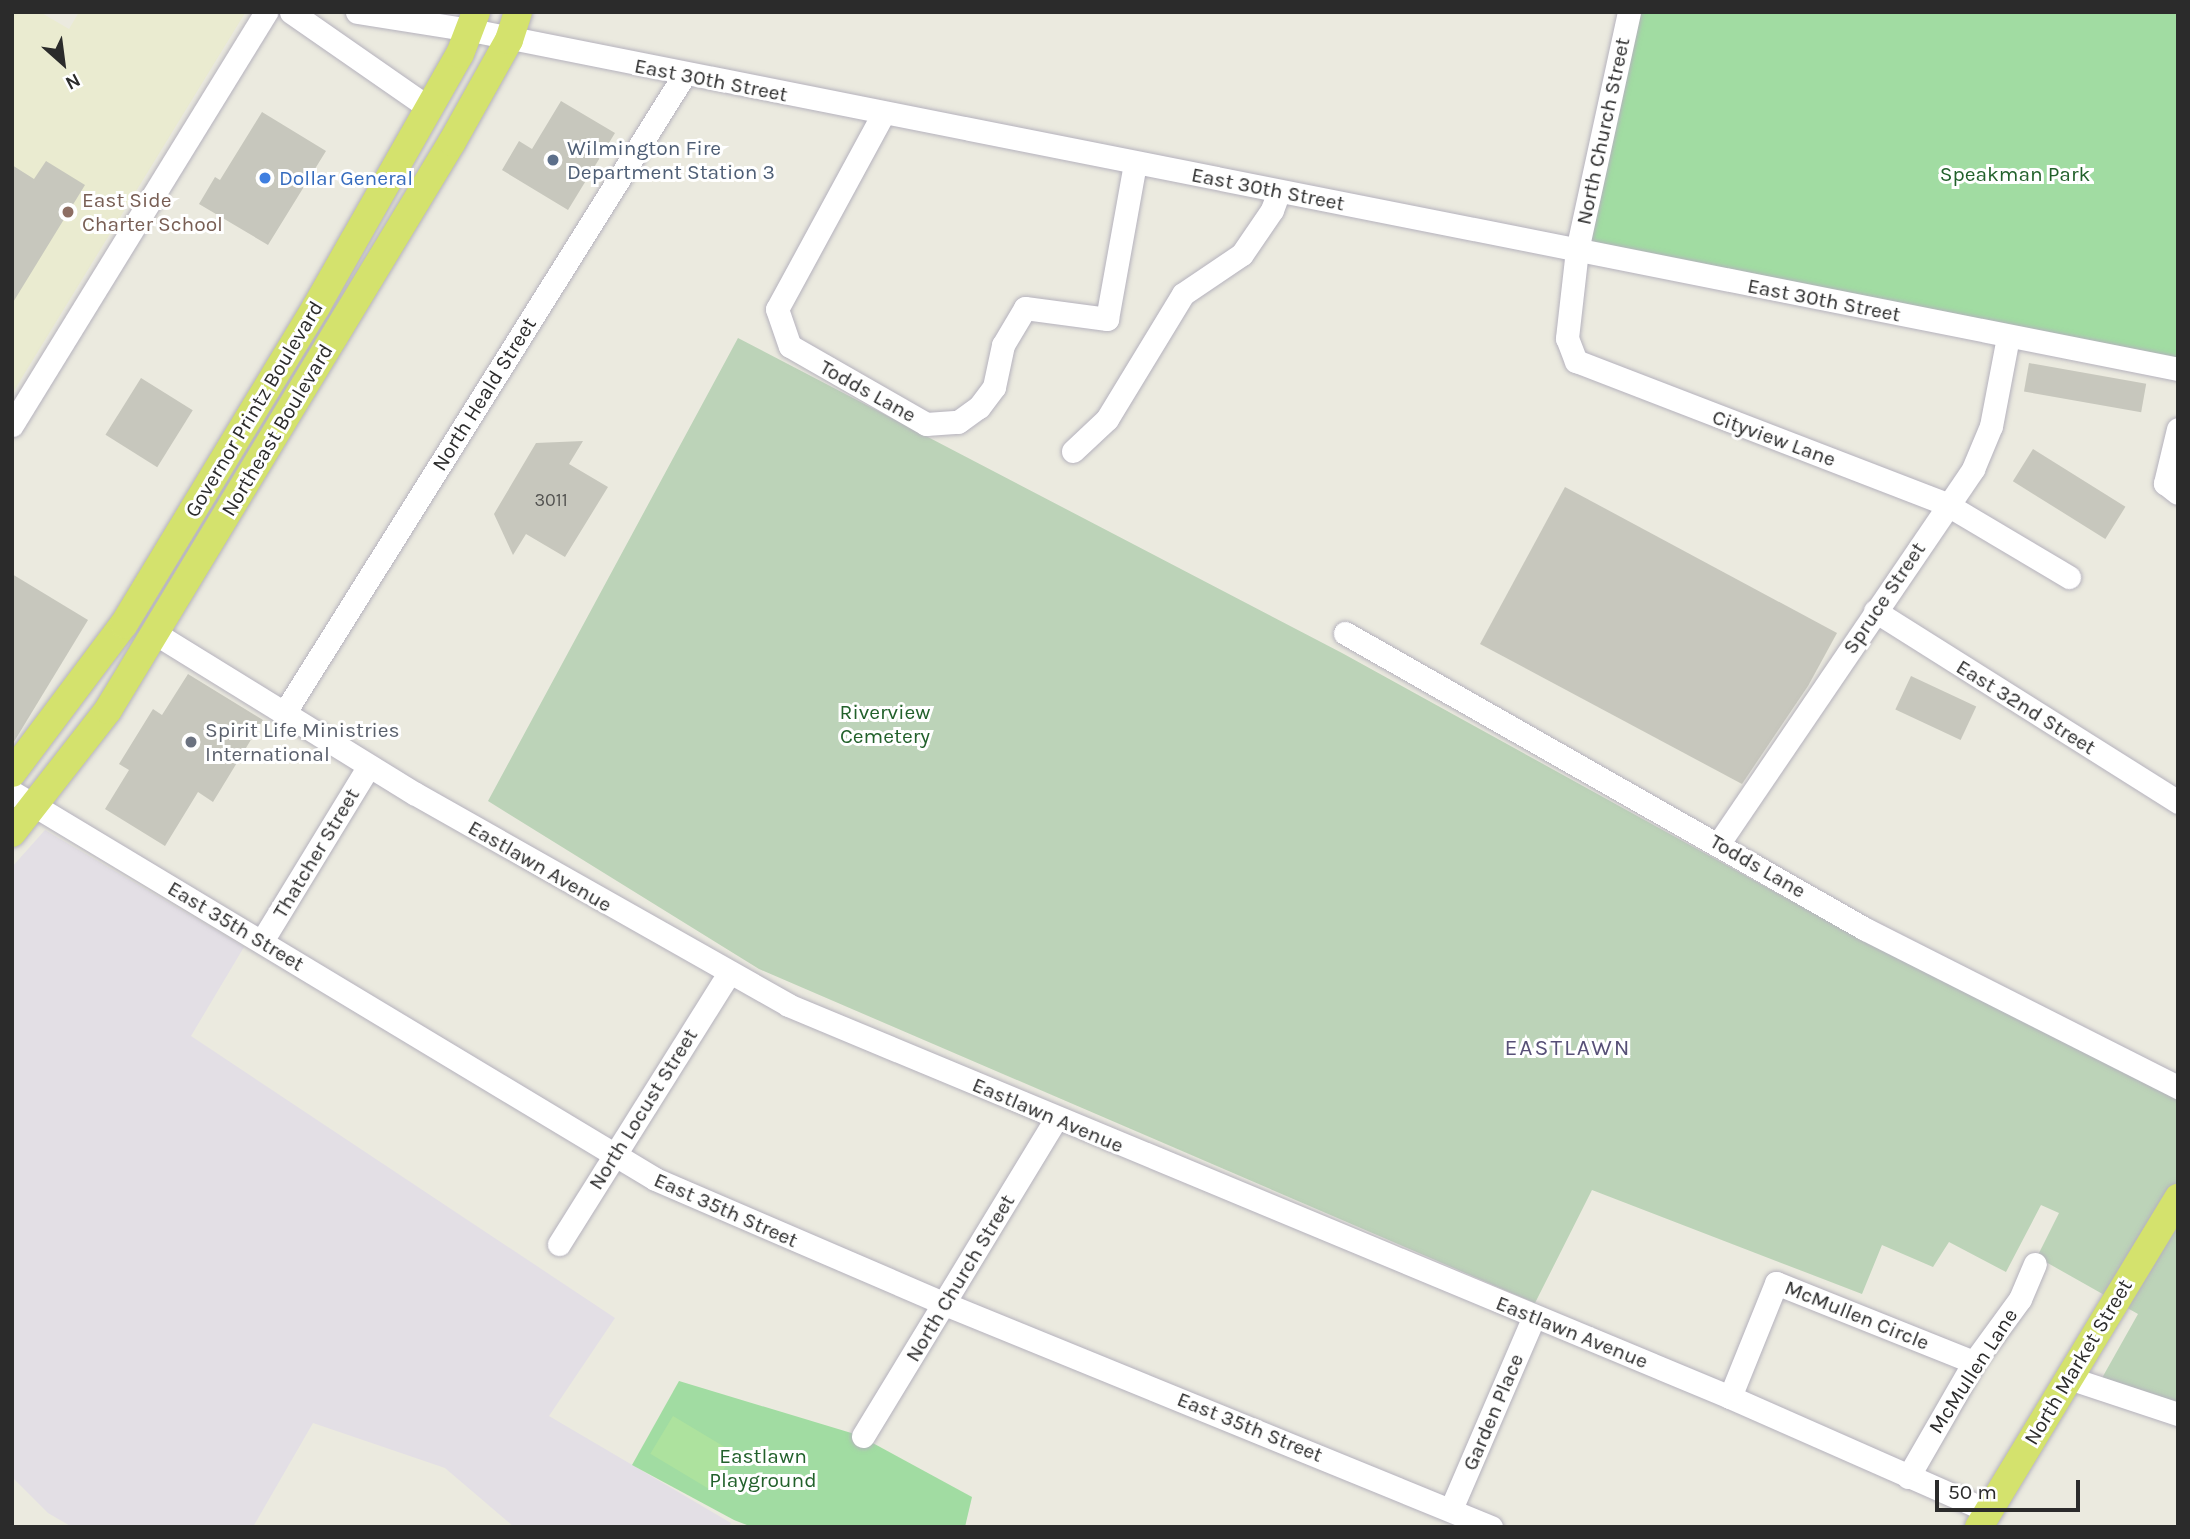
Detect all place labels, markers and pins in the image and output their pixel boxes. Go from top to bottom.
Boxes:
place label: Wilmington Fire Department Station 3 [567,135,775,185]
marker: Wilmington Fire Department Station 3 [545,152,561,168]
place label: Dollar General [279,165,413,191]
marker: Dollar General [257,170,273,186]
place label: East Side Charter School [82,187,223,237]
marker: East Side Charter School [60,204,76,220]
place label: Spirit Life Ministries International [205,717,400,767]
marker: Spirit Life Ministries International [183,734,199,750]

